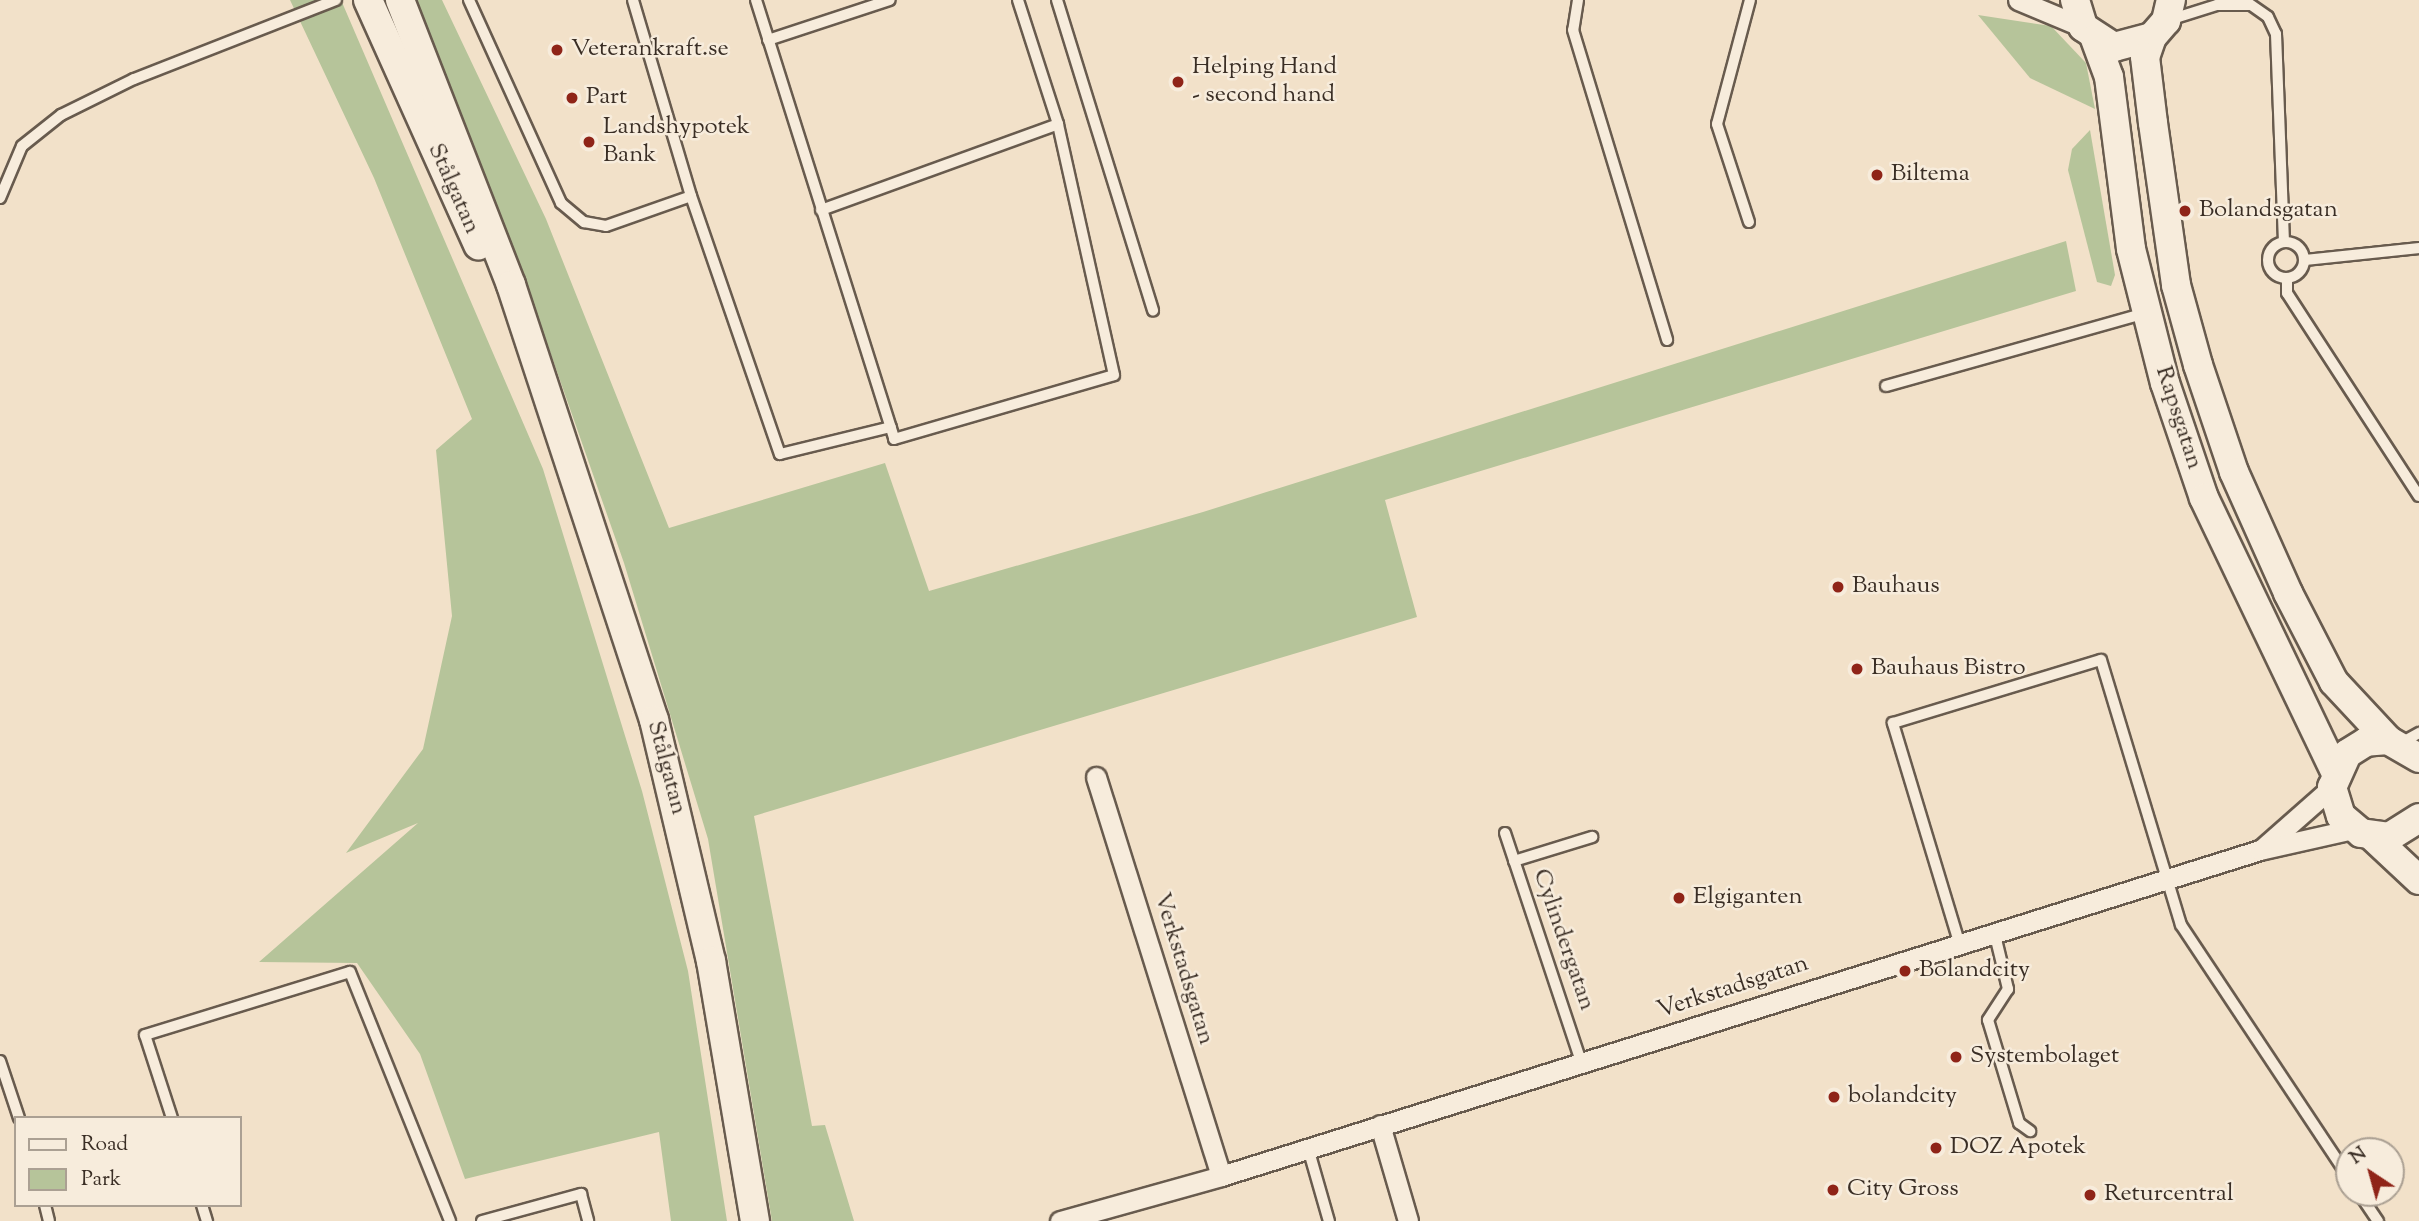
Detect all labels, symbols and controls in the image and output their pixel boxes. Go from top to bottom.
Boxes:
place label: Veterankraft.se [571,36,729,64]
marker: Veterankraft.se [549,42,565,58]
place label: Helping Hand - second hand [1192,54,1337,110]
marker: Helping Hand - second hand [1170,74,1186,90]
place label: Part [586,84,627,112]
marker: Part [564,90,580,106]
place label: Landshypotek Bank [603,114,750,170]
marker: Landshypotek Bank [581,134,597,150]
street label: Stålgatan [420,139,486,239]
place label: Biltema [1891,161,1970,189]
marker: Biltema [1869,167,1885,183]
place label: Bolandsgatan [2199,197,2338,225]
marker: Bolandsgatan [2177,203,2193,219]
street label: Rapsgatan [2148,363,2208,473]
place label: Bauhaus [1852,573,1940,601]
marker: Bauhaus [1830,579,1846,595]
place label: Bauhaus Bistro [1871,655,2026,683]
marker: Bauhaus Bistro [1849,661,1865,677]
street label: Stålgatan [640,718,692,818]
street label: Cylindergatan [1525,865,1601,1015]
place label: Elgiganten [1693,884,1803,912]
street label: Verkstadsgatan [1146,889,1220,1049]
marker: Elgiganten [1671,890,1687,906]
street label: Verkstadsgatan [1654,950,1812,1026]
place label: Bolandcity [1919,957,2030,985]
marker: Bolandcity [1897,963,1913,979]
place label: Systembolaget [1970,1043,2119,1071]
marker: Systembolaget [1948,1049,1964,1065]
place label: bolandcity [1848,1083,1957,1111]
marker: bolandcity [1826,1089,1842,1105]
legend [14,1116,242,1207]
text: Road [81,1130,128,1160]
place label: DOZ Apotek [1950,1134,2086,1162]
north arrow [2335,1137,2405,1207]
marker: DOZ Apotek [1928,1140,1944,1156]
text: N [2344,1141,2373,1172]
text: Park [81,1165,121,1195]
place label: City Gross [1847,1176,1959,1204]
place label: Returcentral [2104,1181,2234,1209]
marker: City Gross [1825,1182,1841,1198]
marker: Returcentral [2082,1187,2098,1203]

